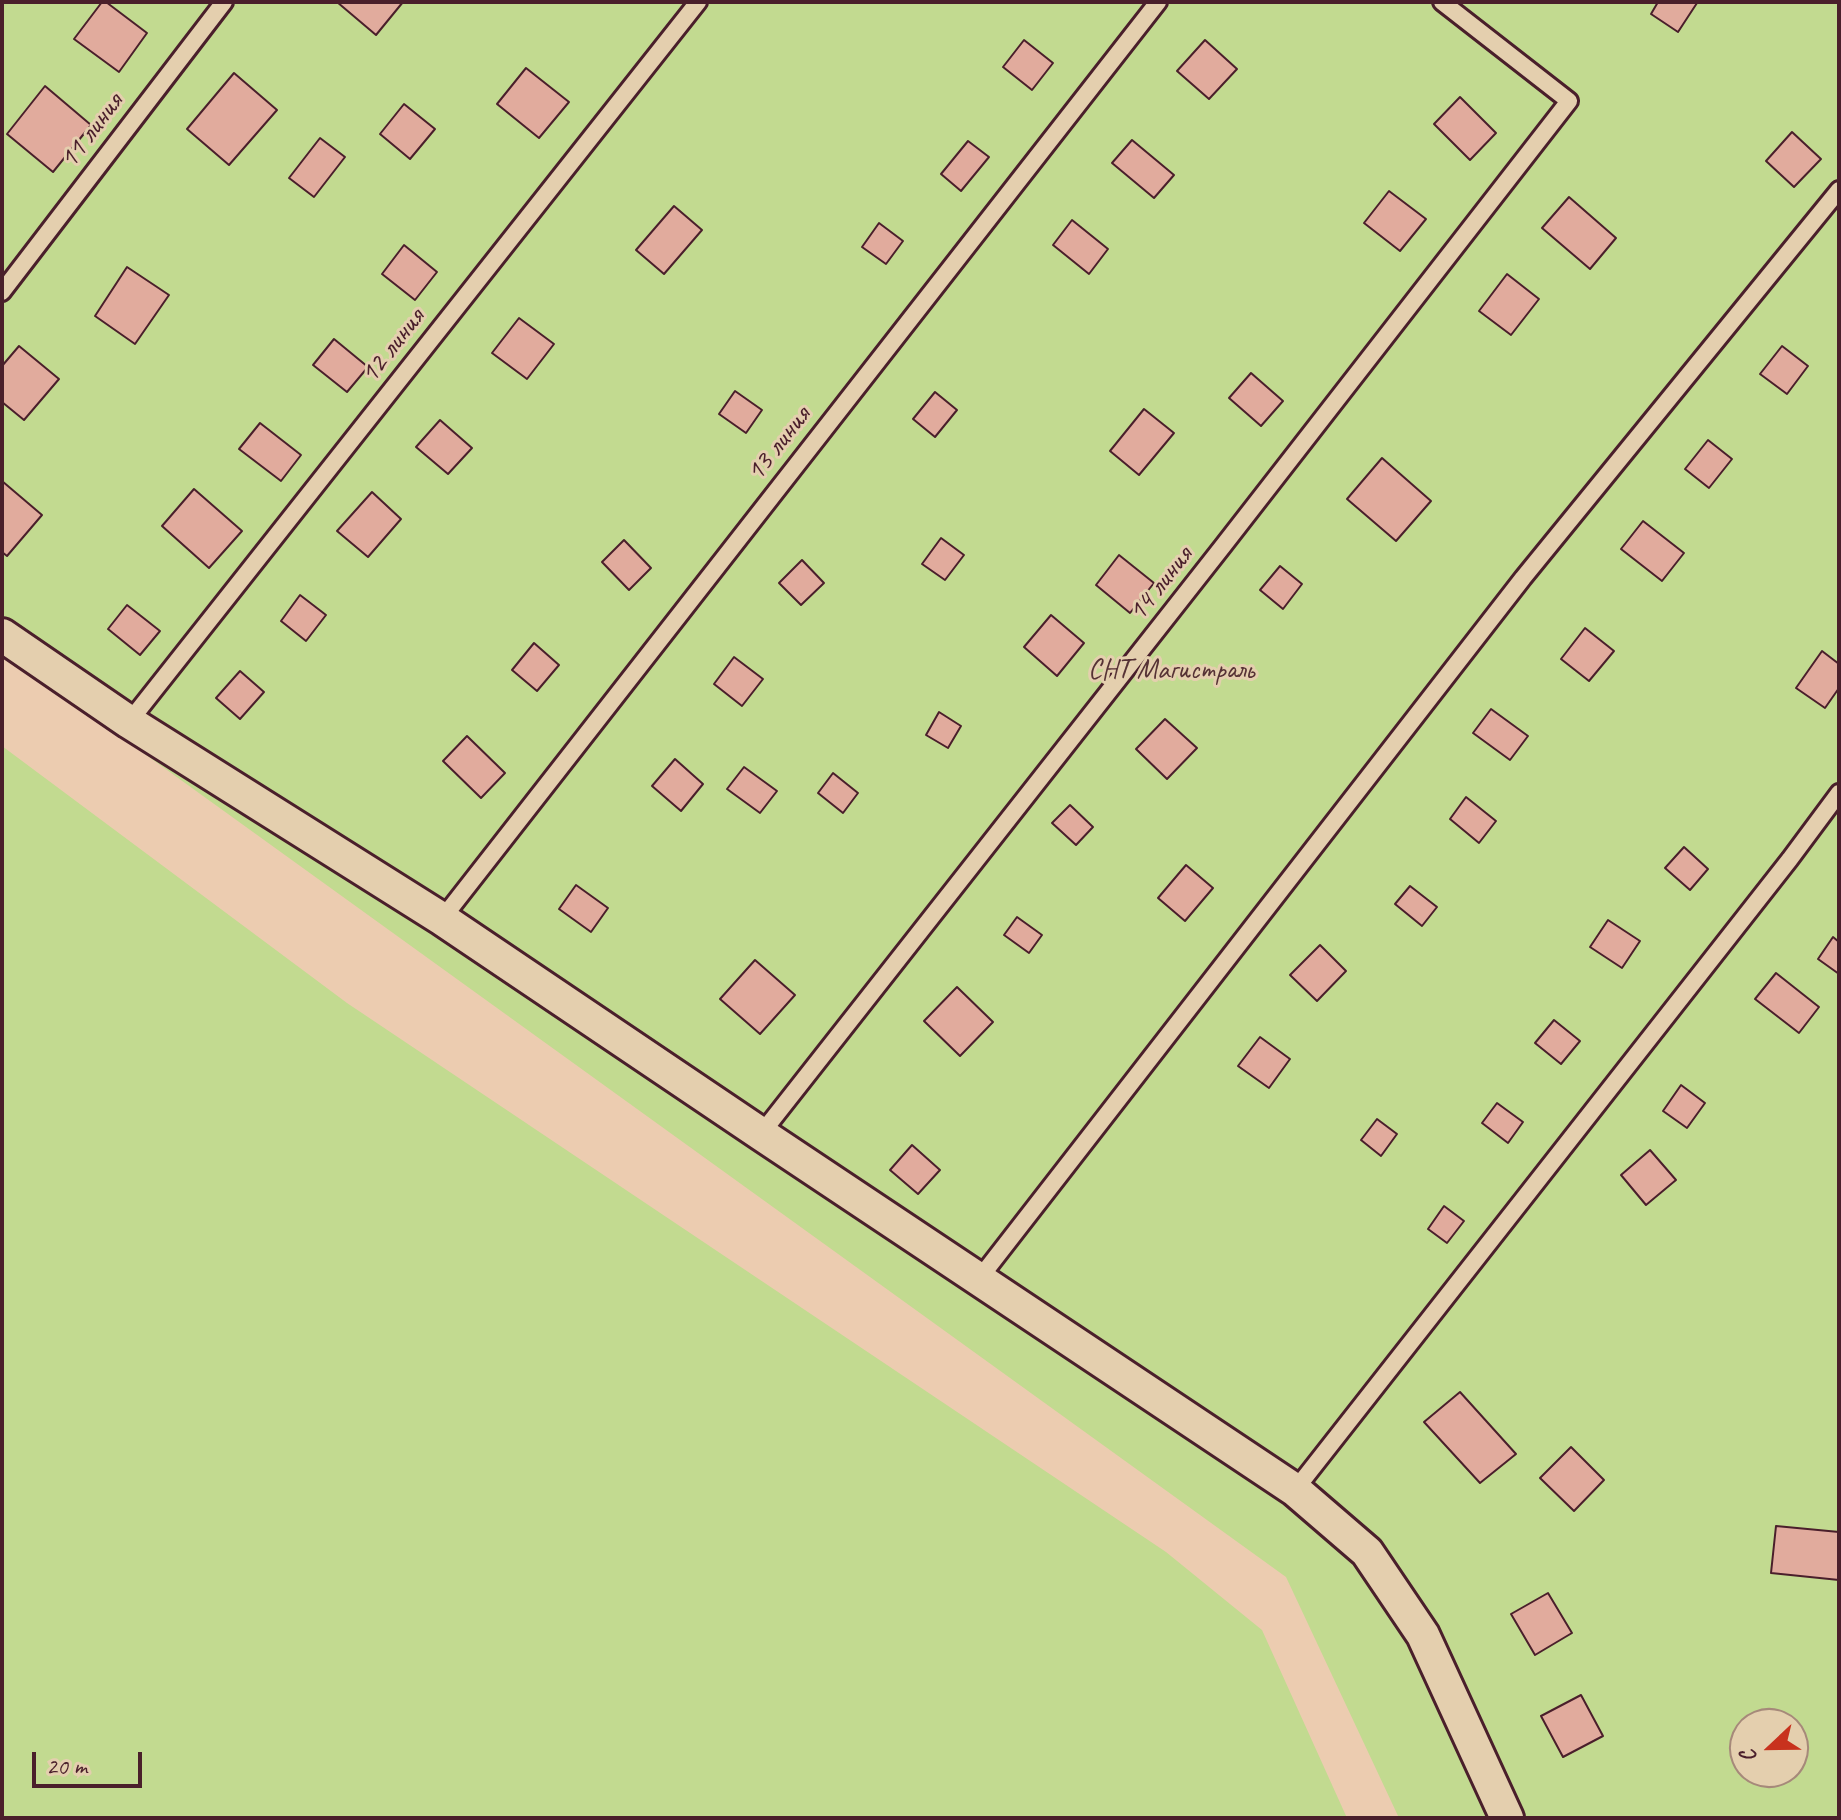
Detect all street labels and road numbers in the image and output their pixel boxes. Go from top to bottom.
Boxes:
street label: 11 линия [53,87,131,175]
street label: 12 линия [353,302,433,390]
street label: 13 линия [739,400,819,488]
street label: 14 линия [1121,540,1201,628]

